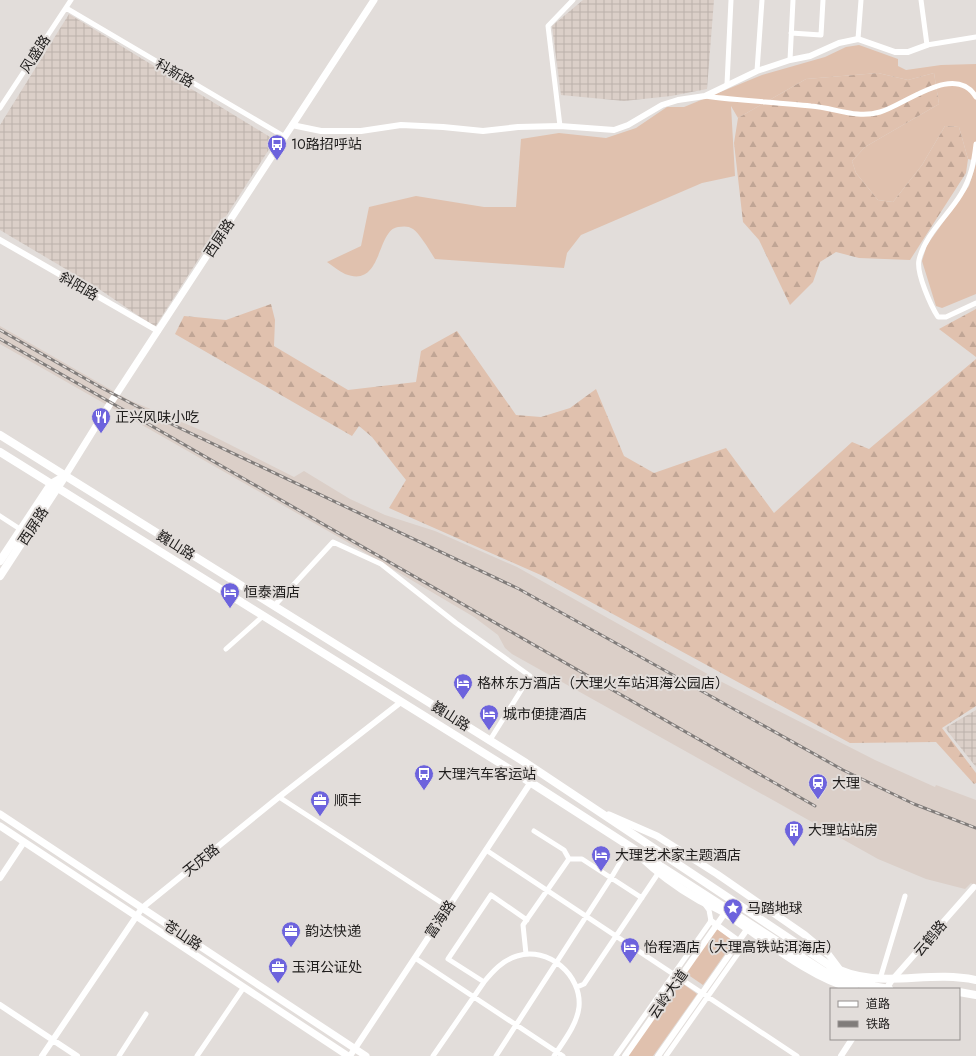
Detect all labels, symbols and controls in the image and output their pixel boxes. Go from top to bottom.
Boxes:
street label: 风盛路 [15,31,55,77]
street label: 科新路 [152,54,198,92]
bus stop icon: 10路招呼站 [266,133,288,161]
place label: 10路招呼站 [291,134,362,154]
street label: 西屏路 [199,215,239,261]
street label: 斜阳路 [56,267,102,305]
restaurant icon: 正兴风味小吃 [90,406,112,434]
place label: 正兴风味小吃 [115,407,199,427]
street label: 西屏路 [13,503,53,549]
street label: 巍山路 [153,525,199,565]
hotel icon: 恒泰酒店 [219,581,241,609]
place label: 恒泰酒店 [244,582,300,602]
hotel icon: 格林东方酒店（大理火车站洱海公园店） [452,672,474,700]
place label: 格林东方酒店（大理火车站洱海公园店） [477,673,729,693]
street label: 巍山路 [428,696,474,736]
hotel icon: 城市便捷酒店 [478,703,500,731]
place label: 城市便捷酒店 [503,704,587,724]
bus stop icon: 大理汽车客运站 [413,763,435,791]
place label: 大理汽车客运站 [438,764,536,784]
station icon: 大理 [807,772,829,800]
place label: 大理 [832,773,860,793]
office icon: 顺丰 [309,789,331,817]
place label: 顺丰 [334,790,362,810]
building icon: 大理站站房 [783,819,805,847]
place label: 大理站站房 [808,820,878,840]
street label: 天庆路 [178,839,224,881]
hotel icon: 大理艺术家主题酒店 [590,844,612,872]
place label: 大理艺术家主题酒店 [615,845,741,865]
street label: 富海路 [420,896,460,942]
place icon: 马踏地球 [722,897,744,925]
place label: 马踏地球 [747,898,803,918]
street label: 苍山路 [160,915,206,955]
street label: 云鹤路 [909,916,951,960]
office icon: 韵达快递 [280,920,302,948]
place label: 韵达快递 [305,921,361,941]
hotel icon: 怡程酒店（大理高铁站洱海店） [619,936,641,964]
place label: 怡程酒店（大理高铁站洱海店） [644,937,840,957]
office icon: 玉洱公证处 [267,956,289,984]
place label: 玉洱公证处 [292,957,362,977]
street label: 云岭大道 [644,965,692,1023]
legend [830,988,960,1040]
text: 道路 [866,995,890,1013]
text: 铁路 [866,1015,890,1033]

